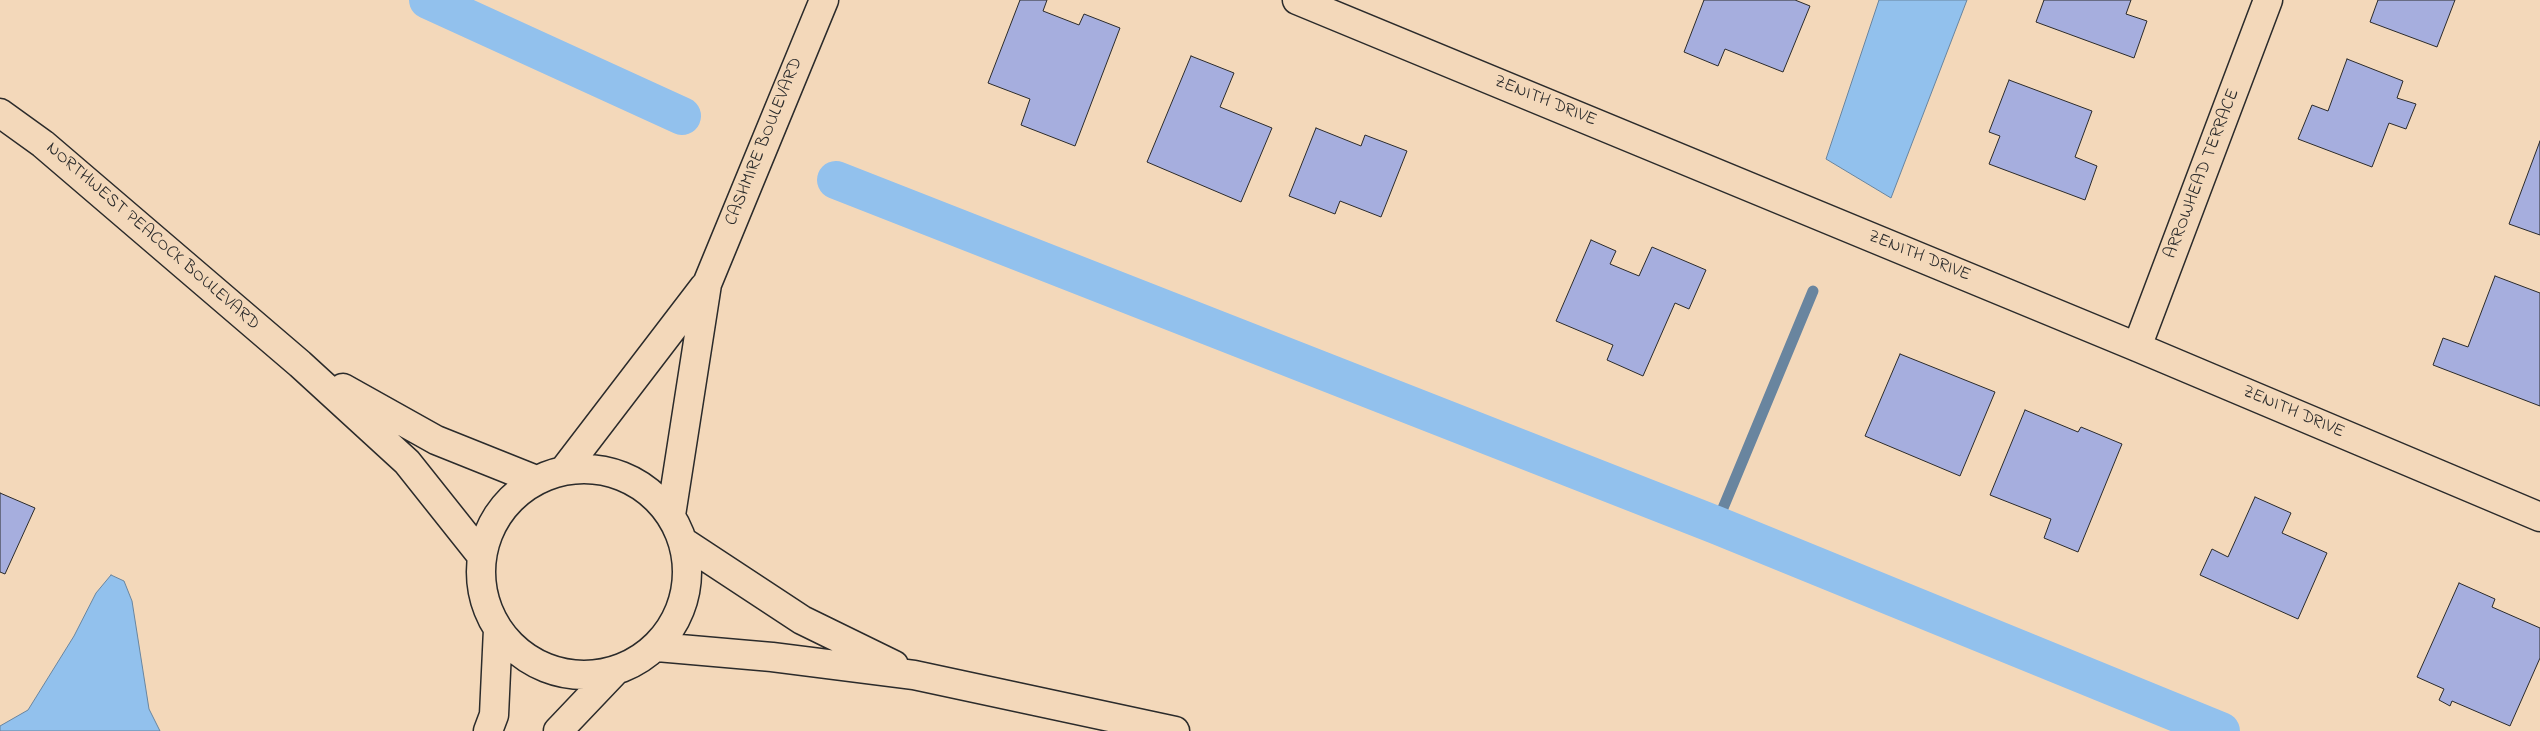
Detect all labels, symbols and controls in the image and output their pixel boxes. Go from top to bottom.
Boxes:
street label: CASHMIRE BOULEVARD [721,55,809,229]
street label: ZENITH DRIVE [1491,72,1599,132]
street label: ARROWHEAD TERRACE [2161,86,2245,262]
street label: NORTHWEST PEACOCK BOULEVARD [41,138,263,336]
street label: ZENITH DRIVE [1865,227,1973,287]
street label: ZENITH DRIVE [2239,382,2347,444]

